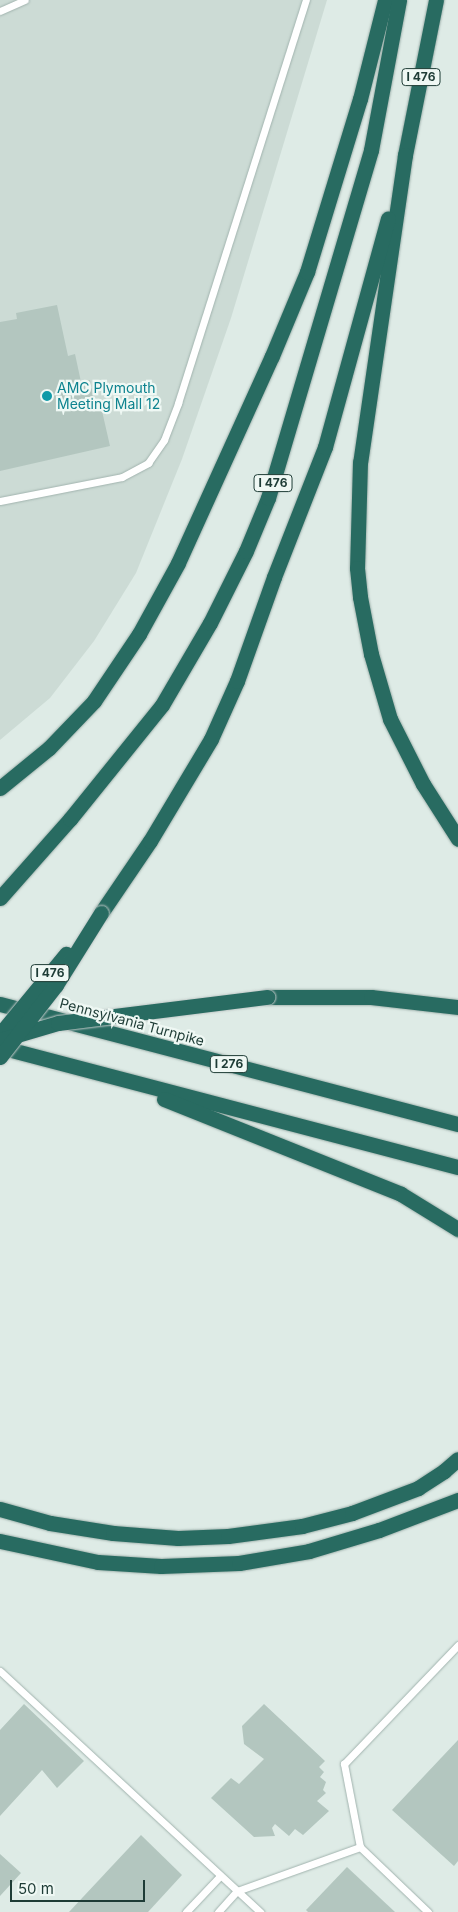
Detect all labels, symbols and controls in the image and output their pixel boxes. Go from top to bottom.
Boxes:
road number: I 476 [401,68,441,86]
place label: AMC Plymouth Meeting Mall 12 [57,380,160,412]
marker: AMC Plymouth Meeting Mall 12 [41,390,53,402]
road number: I 476 [253,473,293,492]
road number: I 476 [30,964,70,982]
street label: Pennsylvania Turnpike [58,995,206,1049]
road number: I 276 [209,1054,249,1074]
scale bar [12,1870,148,1902]
text: 50 m [18,1879,54,1898]

